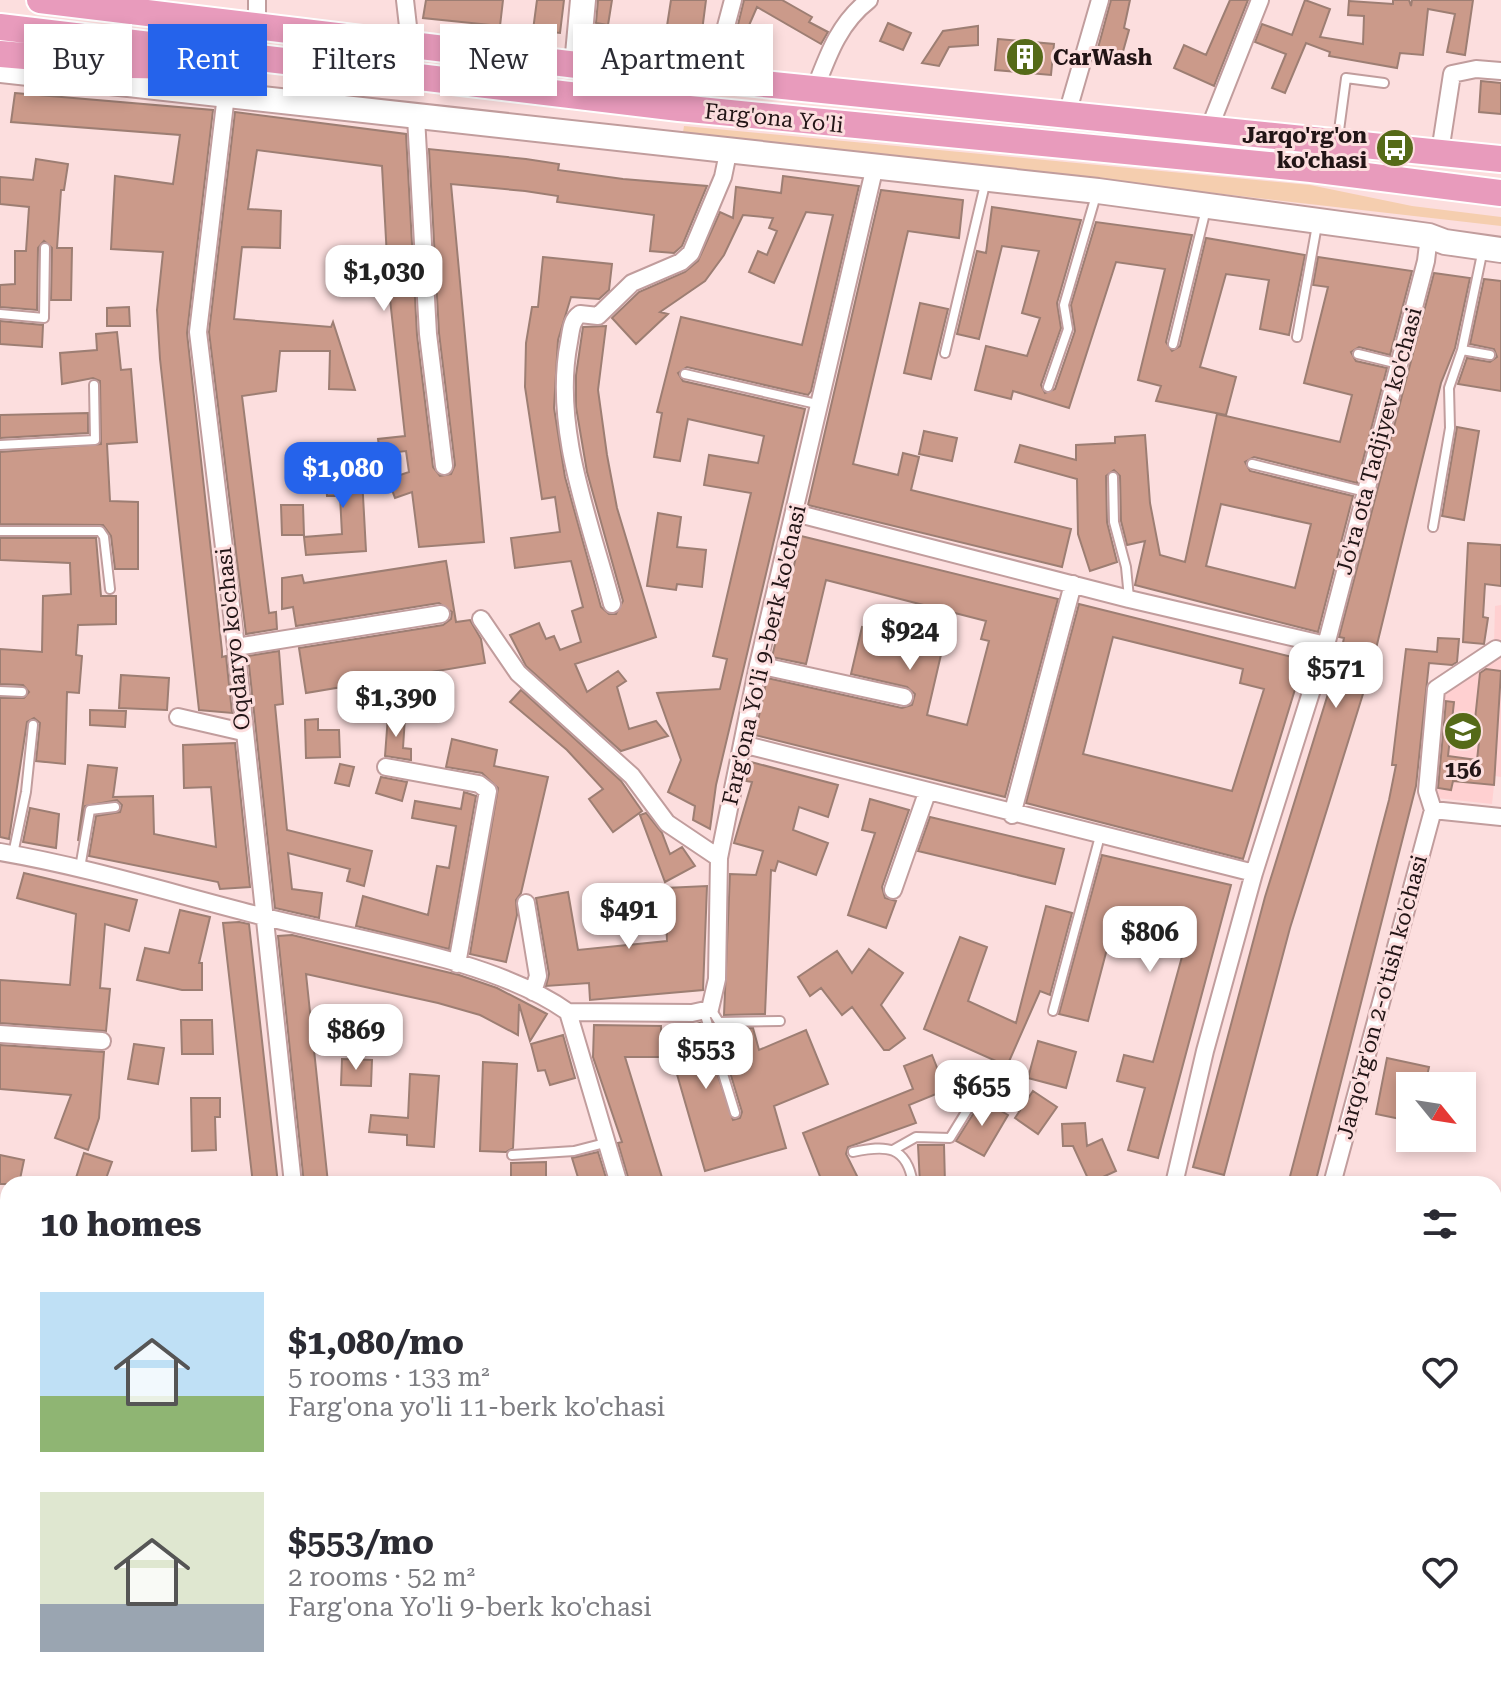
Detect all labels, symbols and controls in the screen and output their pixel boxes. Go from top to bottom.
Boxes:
chip: Buy [24,24,132,96]
chip: Rent [148,24,267,96]
chip: Filters [283,24,424,96]
chip: New [440,24,557,96]
chip: Apartment [573,24,773,96]
building icon: CarWash [1004,36,1046,78]
place label: CarWash [1053,45,1152,70]
street label: Farg'ona Yo'li [703,98,845,138]
place label: Jarqo'rg'on ko'chasi [1242,123,1367,173]
bus stop icon: Jarqo'rg'on ko'chasi [1374,127,1416,169]
pin: $1,030 [319,245,449,313]
text: $1,030 [343,256,425,286]
street label: Jo'ra ota Tadjiyev ko'chasi [1331,305,1427,577]
pin: $1,080 [278,442,408,510]
text: $1,080 [302,453,384,483]
street label: Farg'ona Yo'li 9-berk ko'chasi [717,502,811,808]
street label: Oqdaryo ko'chasi [211,546,255,732]
pin: $924 [863,604,957,672]
text: $924 [881,615,939,645]
pin: $571 [1289,642,1383,710]
text: $571 [1307,653,1365,683]
pin: $1,390 [331,671,461,739]
text: $1,390 [355,682,437,712]
school or university icon: 156 [1442,710,1484,752]
place label: 156 [1445,757,1481,782]
street label: Jarqo'rg'on 2-o'tish ko'chasi [1332,852,1432,1142]
pin: $491 [582,883,676,951]
text: $491 [600,894,658,924]
pin: $806 [1103,906,1197,974]
text: $806 [1121,917,1179,947]
pin: $869 [309,1004,403,1072]
text: $869 [327,1015,385,1045]
pin: $553 [659,1023,753,1091]
text: $553 [677,1034,735,1064]
pin: $655 [935,1060,1029,1128]
text: $655 [953,1071,1011,1101]
north arrow [1396,1072,1476,1152]
map controls [1396,1072,1476,1152]
icon: filters [1418,1202,1462,1246]
text: 10 homes [40,1204,202,1244]
text: $1,080/mo [288,1322,464,1362]
icon: home [104,1324,200,1420]
icon: heart [1418,1350,1462,1394]
text: 5 rooms · 133 m² [288,1362,490,1392]
text: Farg'ona yo'li 11-berk ko'chasi [288,1392,665,1422]
text: $553/mo [288,1522,434,1562]
icon: home [104,1524,200,1620]
icon: heart [1418,1550,1462,1594]
text: 2 rooms · 52 m² [288,1562,475,1592]
text: Farg'ona Yo'li 9-berk ko'chasi [288,1592,651,1622]

